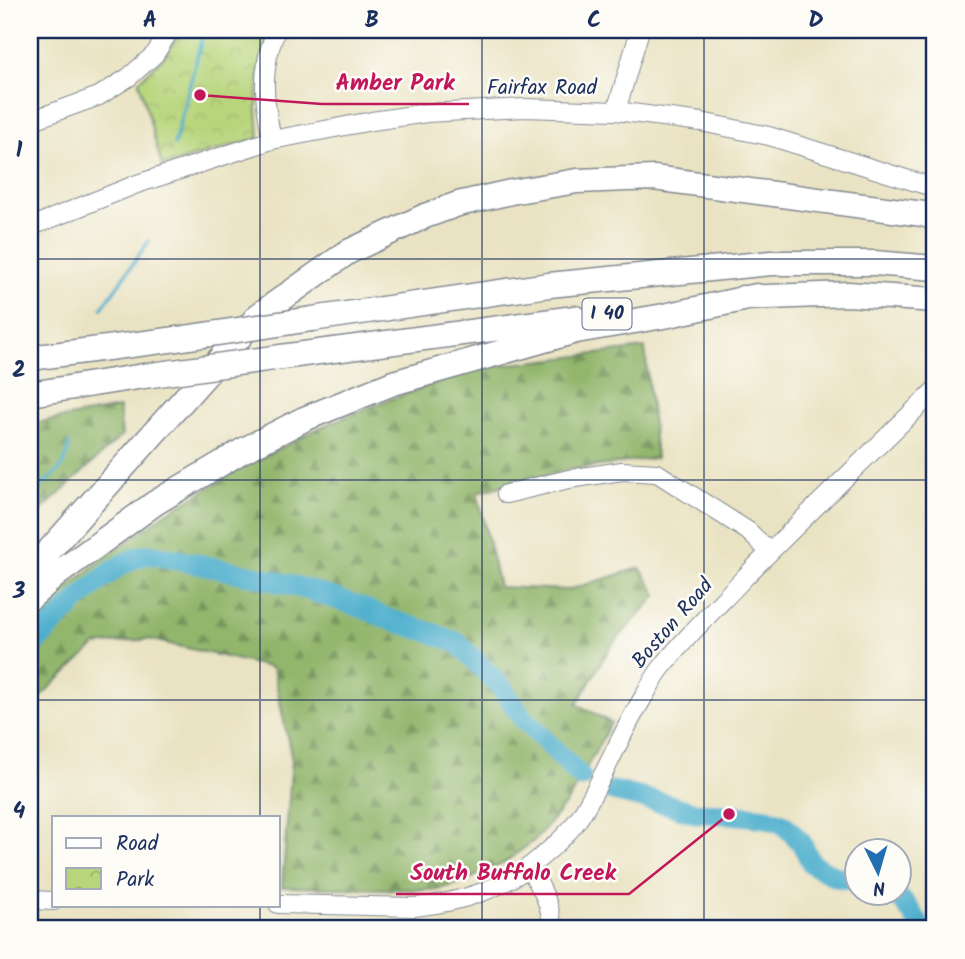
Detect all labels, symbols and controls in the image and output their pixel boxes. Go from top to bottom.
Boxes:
text: A [143,3,157,39]
text: B [365,3,379,39]
text: C [587,3,601,39]
text: D [808,3,824,39]
callout: Amber Park [322,60,469,104]
text: Amber Park [336,66,455,102]
street label: Fairfax Road [487,72,598,105]
text: 1 [16,133,23,169]
road number: I 40 [582,298,632,330]
text: 2 [12,353,26,389]
street label: Boston Road [624,571,722,677]
text: 3 [12,574,26,610]
text: 4 [13,794,26,830]
legend [52,816,280,906]
text: Road [116,828,159,861]
north arrow [842,836,912,906]
callout: South Buffalo Creek [396,850,629,894]
text: South Buffalo Creek [410,856,616,892]
text: Park [116,864,154,897]
text: N [872,871,887,902]

